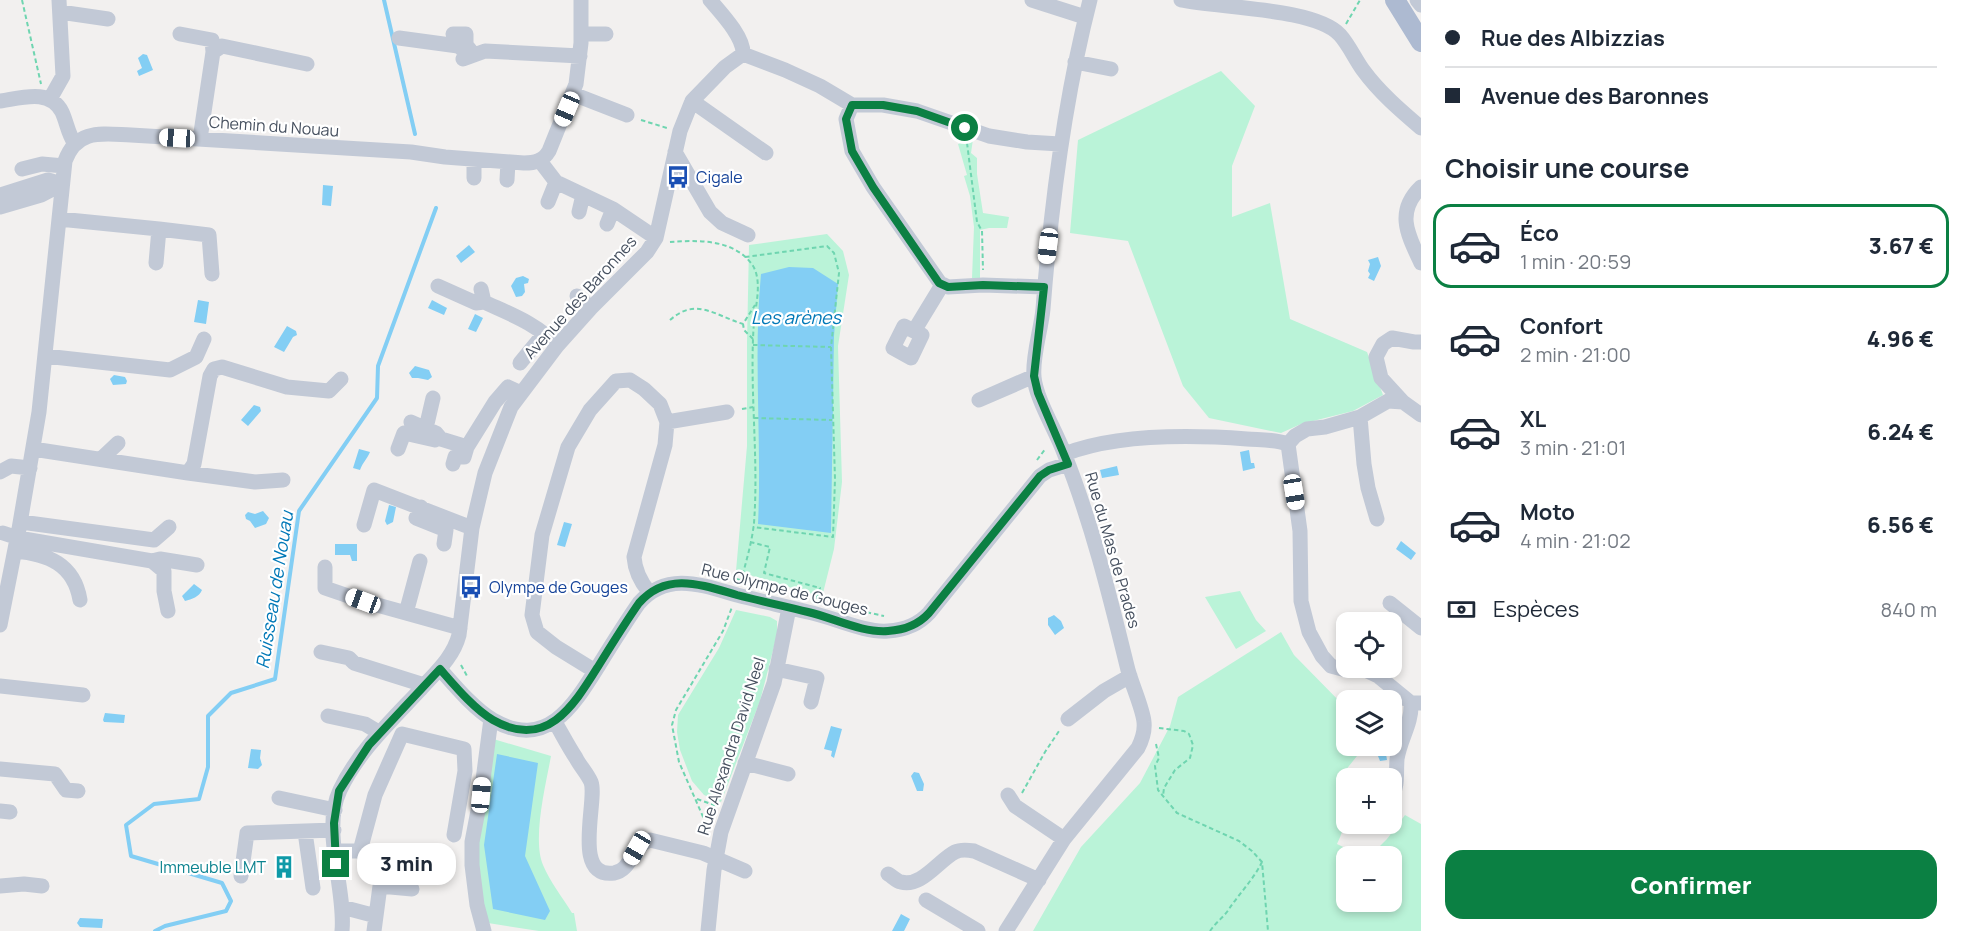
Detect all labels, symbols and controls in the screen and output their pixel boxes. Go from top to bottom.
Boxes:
text: Rue des Albizzias [1481,23,1665,53]
text: Avenue des Baronnes [1481,81,1709,111]
car [552,89,582,129]
street label: Chemin du Nouau [208,110,340,142]
route start [951,114,978,141]
car [159,128,195,148]
text: Choisir une course [1445,149,1689,186]
bus stop icon: Cigale [665,164,691,190]
place label: Cigale [696,166,743,188]
text: Éco [1520,218,1559,248]
icon: car [1448,219,1502,273]
car [1037,227,1059,265]
street label: Avenue des Baronnes [519,231,641,363]
text: 3.67 € [1869,231,1934,261]
text: 1 min · 20:59 [1520,248,1631,275]
water label: Les arènes [751,305,843,329]
text: Confort [1520,311,1603,341]
icon: car [1448,312,1502,366]
text: 4.96 € [1867,324,1934,354]
text: 2 min · 21:00 [1520,341,1631,368]
text: XL [1520,404,1546,434]
icon: car [1448,405,1502,459]
text: 6.24 € [1867,417,1934,447]
text: 3 min · 21:01 [1520,434,1626,461]
street label: Rue du Mas de Prades [1080,469,1146,631]
car [1282,473,1306,511]
text: Moto [1520,497,1575,527]
icon: car [1448,498,1502,552]
water label: Ruisseau de Nouau [250,508,298,670]
text: 6.56 € [1867,510,1934,540]
text: 4 min · 21:02 [1520,527,1631,554]
street label: Rue Olympe de Gouges [699,558,871,620]
bus stop icon: Olympe de Gouges [458,574,484,600]
place label: Olympe de Gouges [489,576,628,598]
car [343,586,383,616]
icon: cash [1445,593,1478,626]
text: Espèces [1493,594,1579,624]
text: 840 m [1880,596,1937,623]
map controls [1336,612,1402,912]
button: locate [1336,612,1402,678]
street label: Rue Alexandra David Neel [692,654,770,838]
button: layers [1336,690,1402,756]
button: + [1336,768,1402,834]
car [470,776,492,814]
car [620,828,654,868]
callout: 3 min [357,843,456,885]
button: − [1336,846,1402,912]
route end [322,850,349,877]
text: 3 min [380,850,433,877]
button: Confirmer [1445,850,1937,919]
building icon: Immeuble LMT [271,854,297,880]
place label: Immeuble LMT [159,856,266,878]

